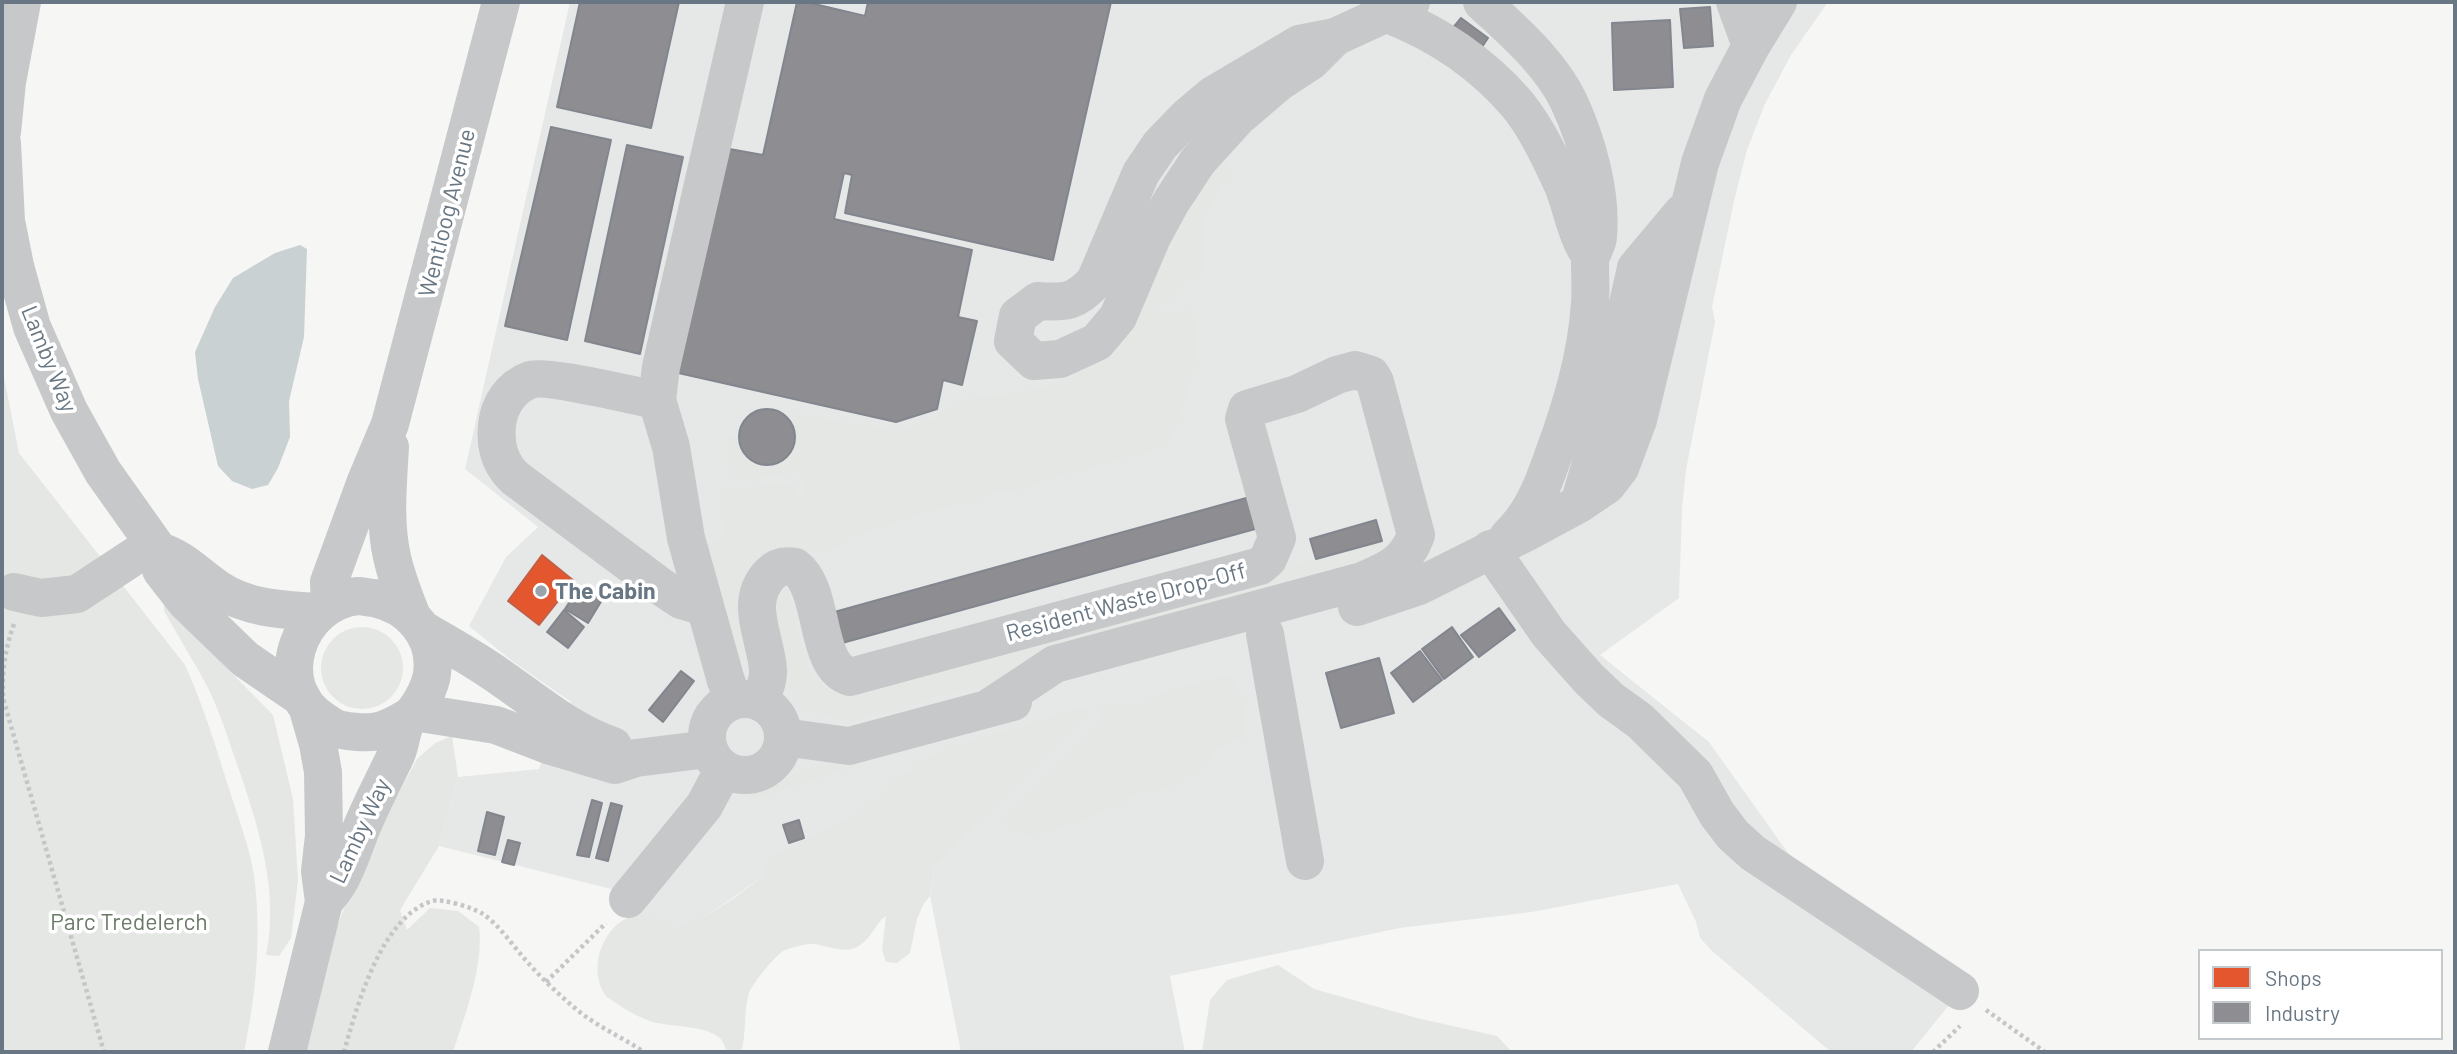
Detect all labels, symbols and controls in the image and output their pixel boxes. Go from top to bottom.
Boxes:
street label: Wentloog Avenue [413,126,481,300]
street label: Lamby Way [15,302,83,416]
street label: Resident Waste Drop-Off [1003,557,1249,647]
place label: The Cabin [555,577,656,605]
marker: The Cabin [533,583,549,599]
street label: Lamby Way [324,774,396,888]
park label: Parc Tredelerch [50,908,208,936]
legend [2198,949,2443,1040]
text: Shops [2265,965,2322,990]
text: Industry [2265,1000,2340,1025]

